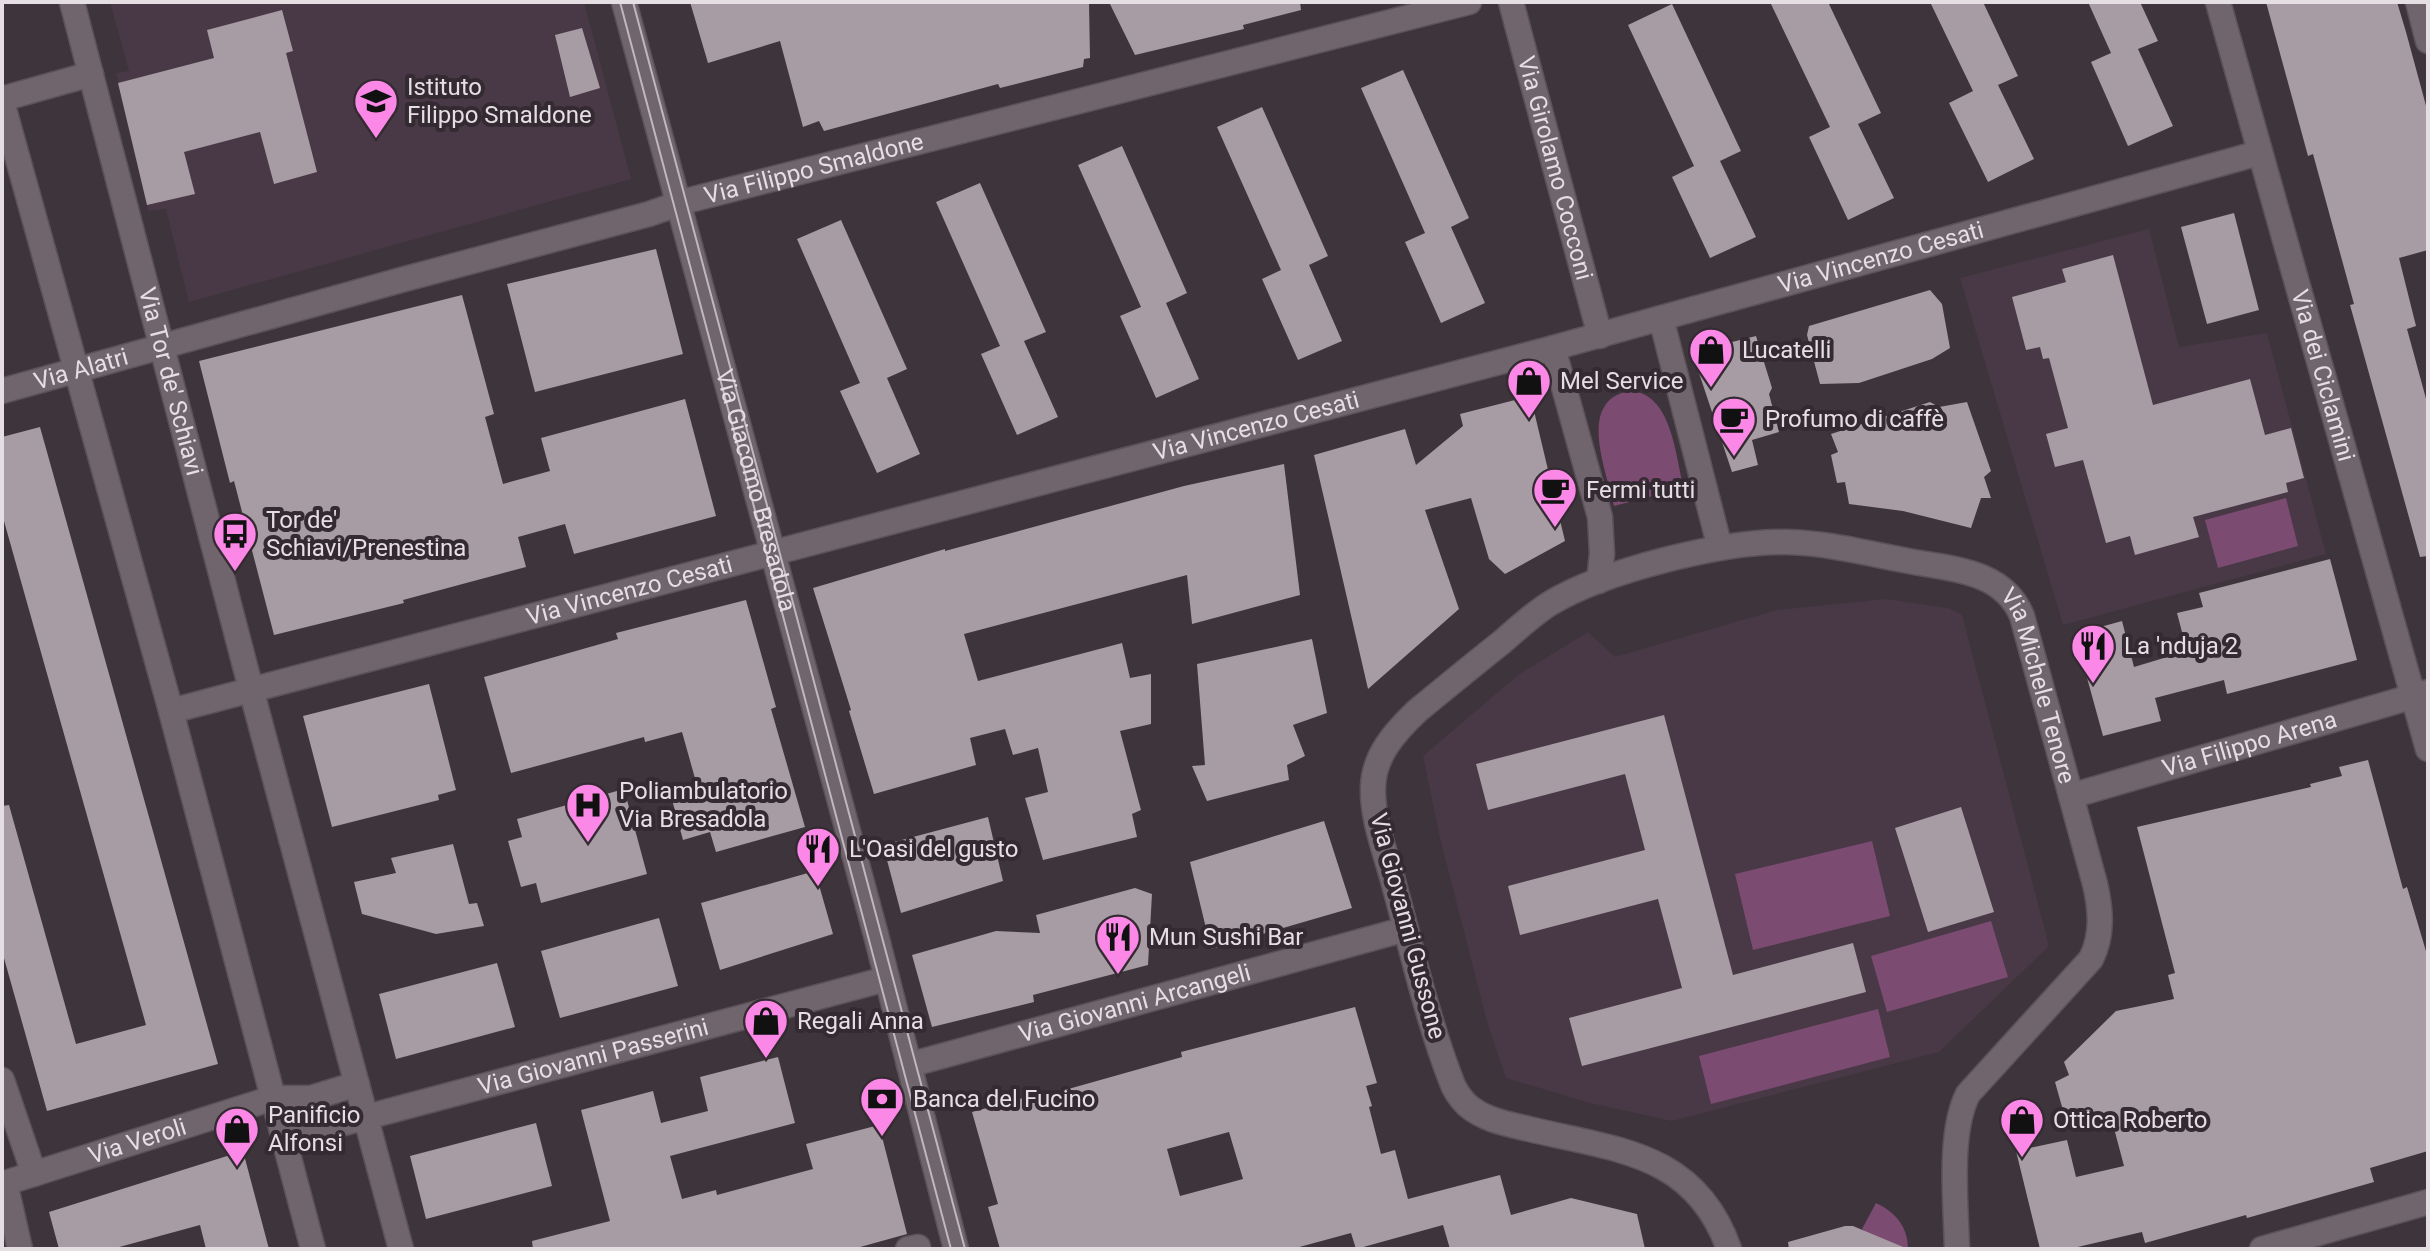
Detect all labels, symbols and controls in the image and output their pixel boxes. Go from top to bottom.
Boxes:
street label: Via Girolamo Cocconi [1512,53,1599,283]
place label: Istituto Filippo Smaldone [407,73,592,129]
school or university icon: Istituto Filippo Smaldone [352,77,400,140]
street label: Via Filippo Smaldone [701,127,926,210]
street label: Via Vincenzo Cesati [1775,216,1987,299]
street label: Via Tor de' Schiavi [133,284,209,478]
street label: Via dei Ciclamini [2286,286,2360,465]
shop icon: Lucatelli [1687,326,1735,389]
place label: Lucatelli [1742,336,1831,364]
street label: Via Alatri [31,343,131,395]
shop icon: Mel Service [1505,357,1553,420]
street label: Via Giacomo Bresadola [710,366,802,615]
place label: Mel Service [1560,367,1684,395]
street label: Via Vincenzo Cesati [1150,385,1362,466]
cafe icon: Profumo di caffè [1710,395,1758,458]
place label: Profumo di caffè [1765,405,1944,433]
cafe icon: Fermi tutti [1531,466,1579,529]
place label: Fermi tutti [1586,476,1695,504]
place label: Tor de' Schiavi/Prenestina [266,506,466,562]
bus stop icon: Tor de' Schiavi/Prenestina [211,510,259,573]
street label: Via Vincenzo Cesati [523,550,736,631]
street label: Via Michele Tenore [1995,582,2081,787]
restaurant icon: La 'nduja 2 [2069,622,2117,685]
place label: La 'nduja 2 [2124,632,2238,660]
street label: Via Filippo Arena [2159,705,2340,783]
place label: Poliambulatorio Via Bresadola [619,777,788,833]
hospital icon: Poliambulatorio Via Bresadola [564,781,612,844]
street label: Via Giovanni Gussone [1364,810,1452,1042]
restaurant icon: L'Oasi del gusto [794,825,842,888]
place label: L'Oasi del gusto [849,835,1018,863]
restaurant icon: Mun Sushi Bar [1094,913,1142,976]
place label: Mun Sushi Bar [1149,923,1303,951]
street label: Via Giovanni Arcangeli [1016,958,1254,1048]
shop icon: Regali Anna [742,997,790,1060]
place label: Regali Anna [797,1007,924,1035]
street label: Via Giovanni Passerini [475,1013,712,1101]
bank icon: Banca del Fucino [858,1075,906,1138]
place label: Banca del Fucino [913,1085,1095,1113]
shop icon: Ottica Roberto [1998,1096,2046,1159]
place label: Panificio Alfonsi [268,1101,361,1157]
shop icon: Panificio Alfonsi [213,1105,261,1168]
place label: Ottica Roberto [2053,1106,2207,1134]
street label: Via Veroli [85,1112,190,1170]

